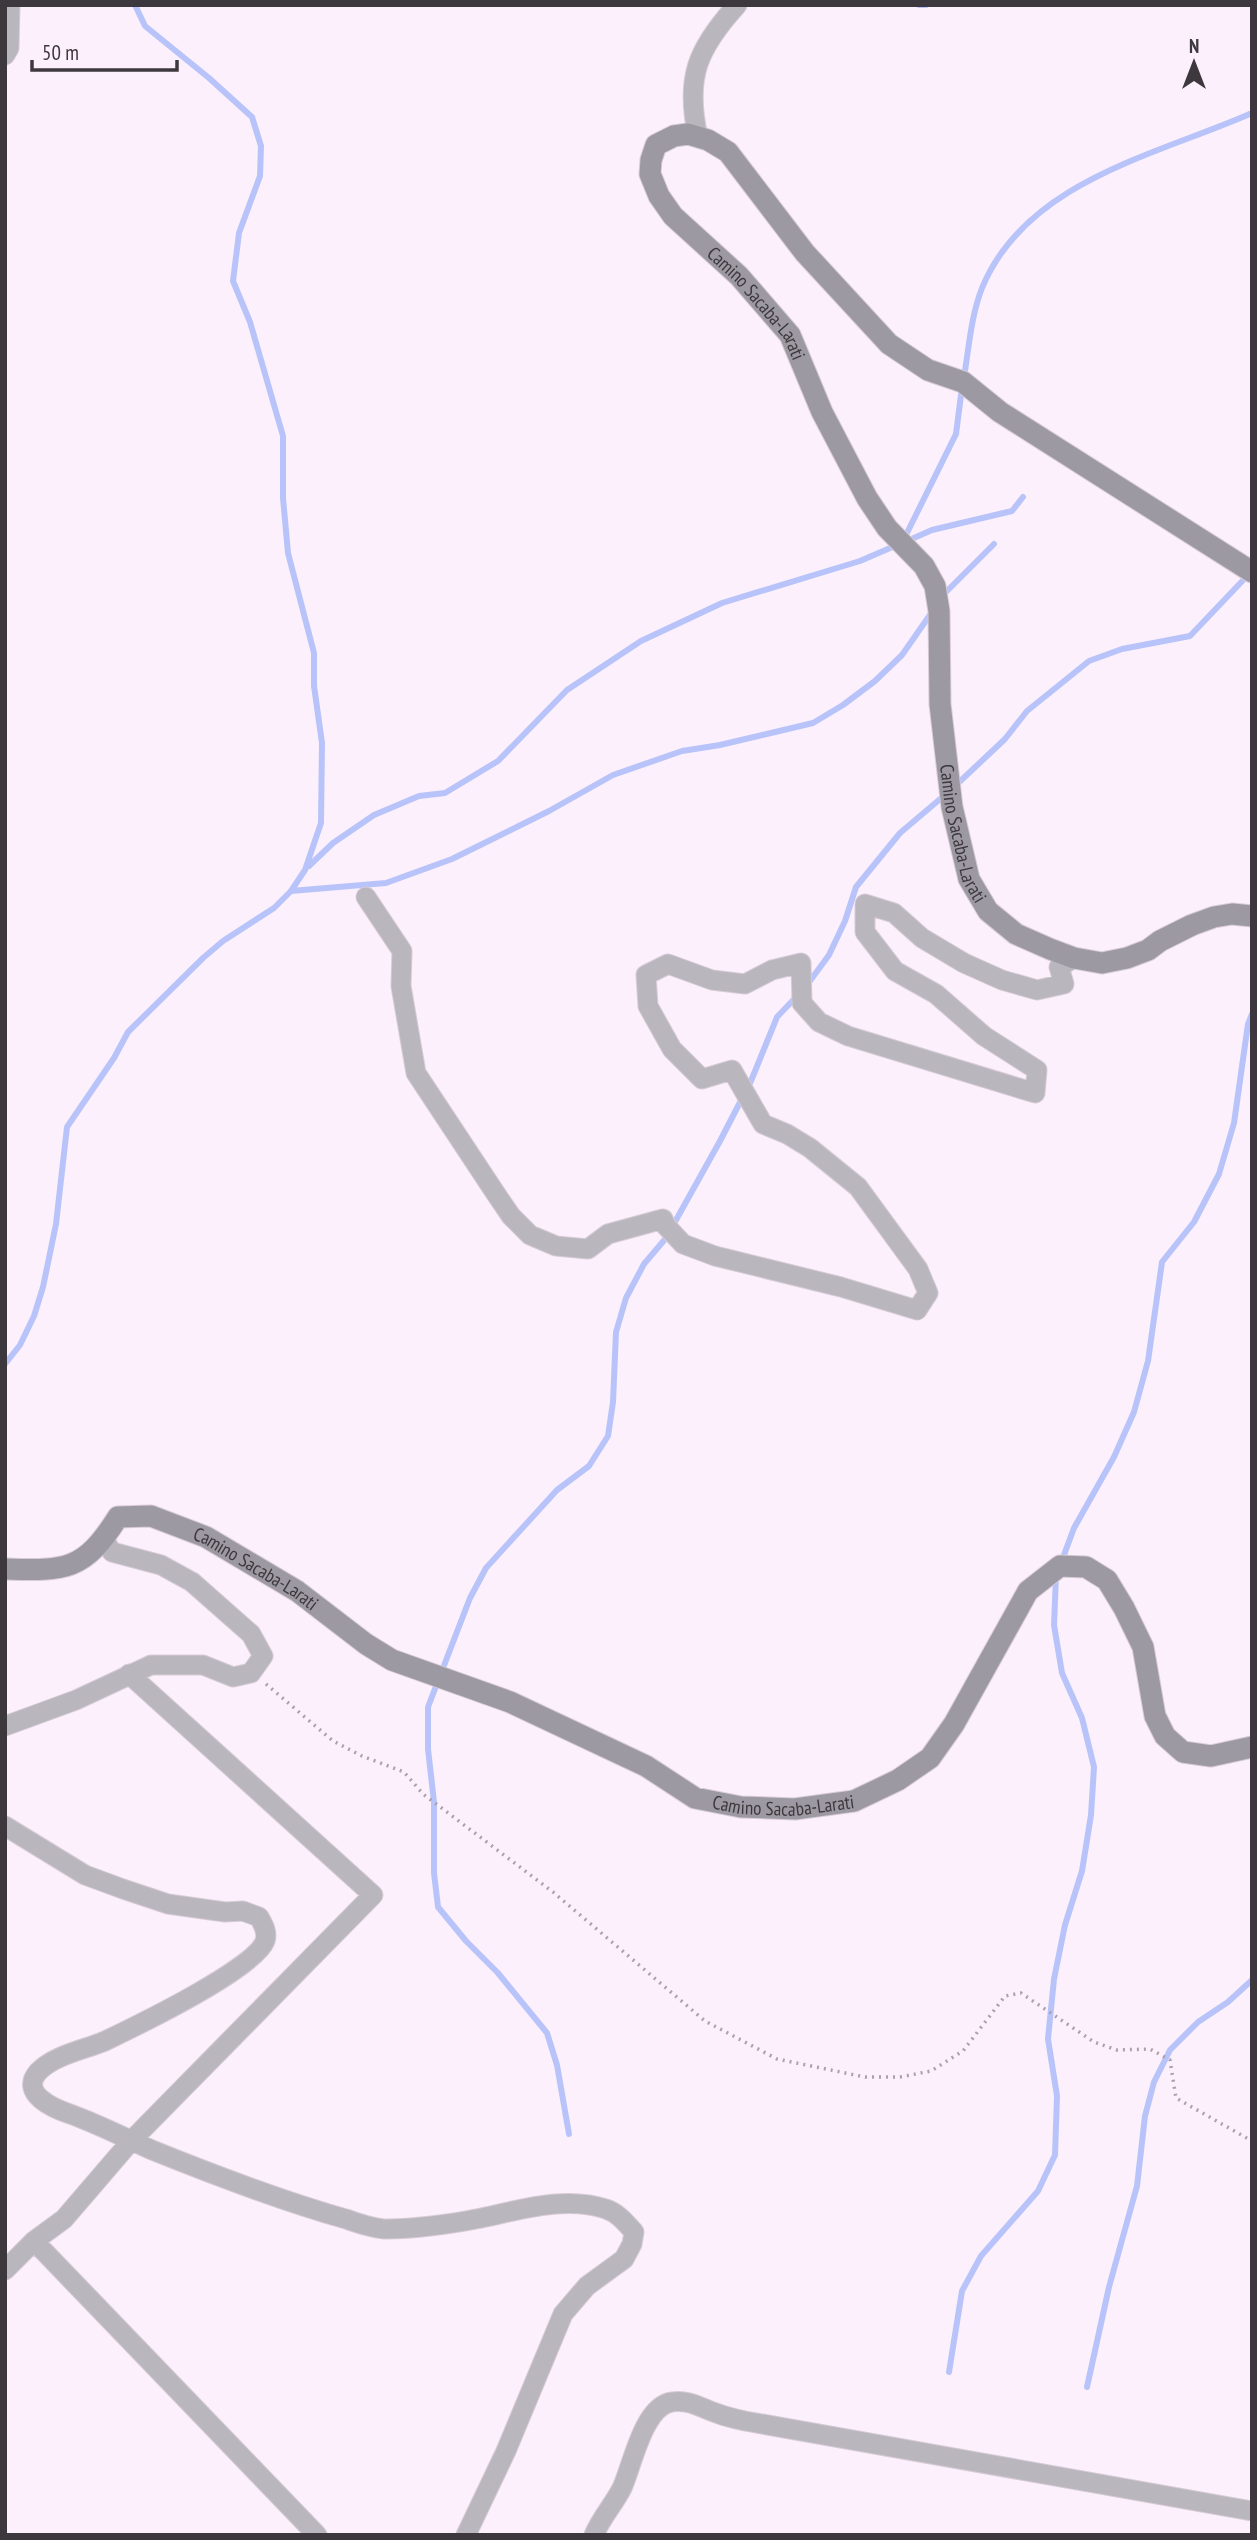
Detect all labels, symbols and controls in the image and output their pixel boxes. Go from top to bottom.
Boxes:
scale bar [32,28,177,72]
north arrow [1159,28,1229,98]
text: N [1189,34,1199,58]
text: 50 m [42,39,79,66]
street label: Camino Sacaba-Larati [702,241,811,363]
street label: Camino Sacaba-Larati [935,763,992,907]
street label: Camino Sacaba-Larati [190,1521,323,1615]
street label: Camino Sacaba-Larati [711,1789,856,1821]

